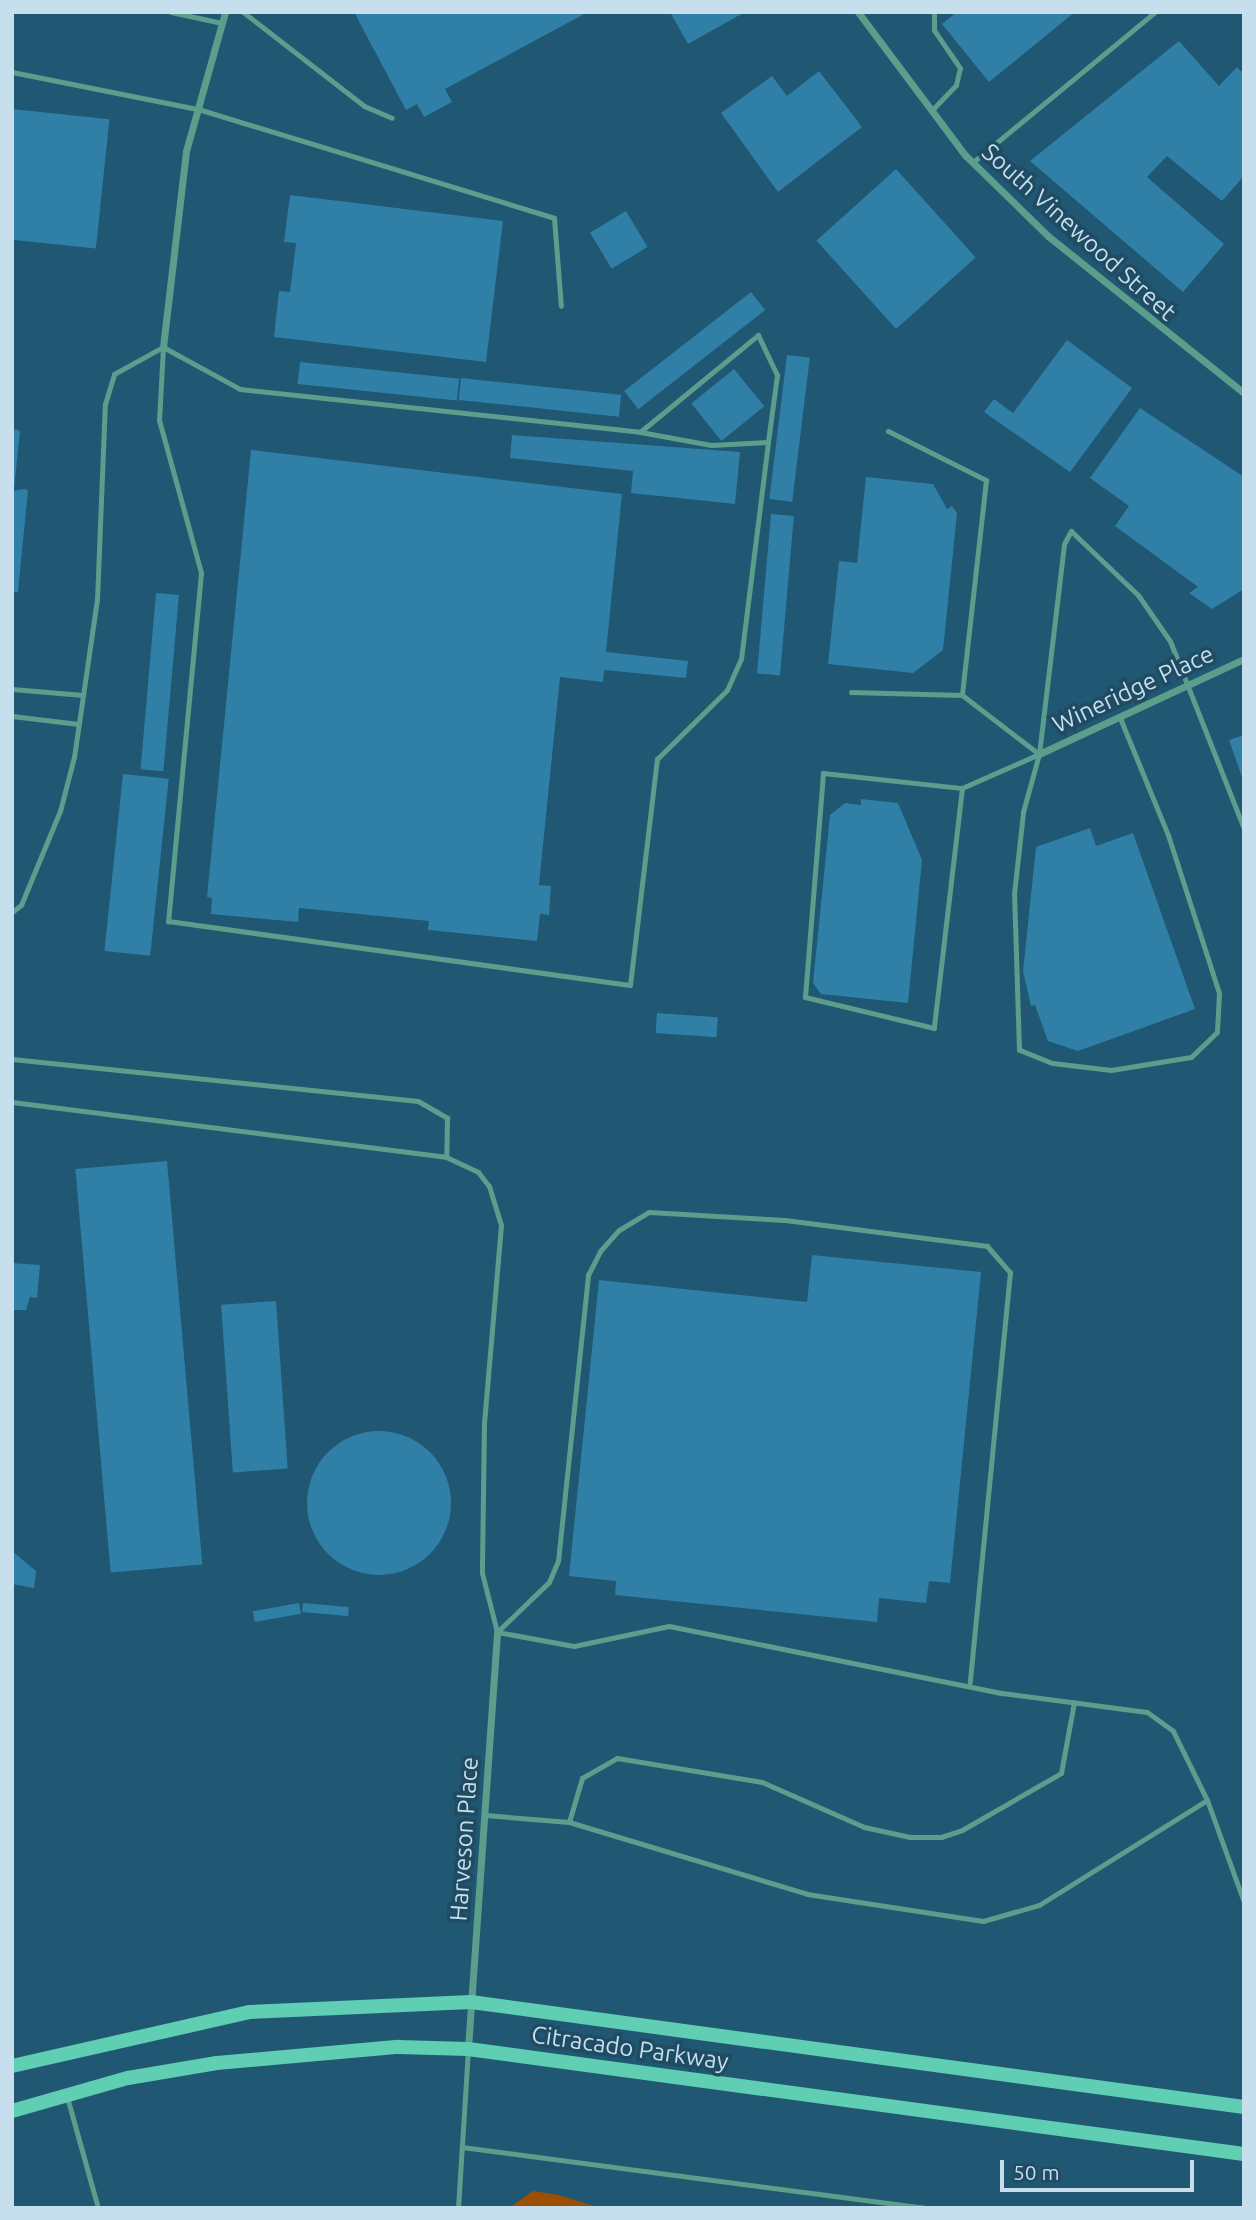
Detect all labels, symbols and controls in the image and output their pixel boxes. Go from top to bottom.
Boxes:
street label: South Vinewood Street [976,137,1182,327]
street label: Wineridge Place [1048,639,1218,739]
street label: Harveson Place [444,1756,484,1922]
street label: Citracado Parkway [530,2020,730,2076]
scale bar [1004,2146,1198,2190]
text: 50 m [1013,2160,1060,2184]

